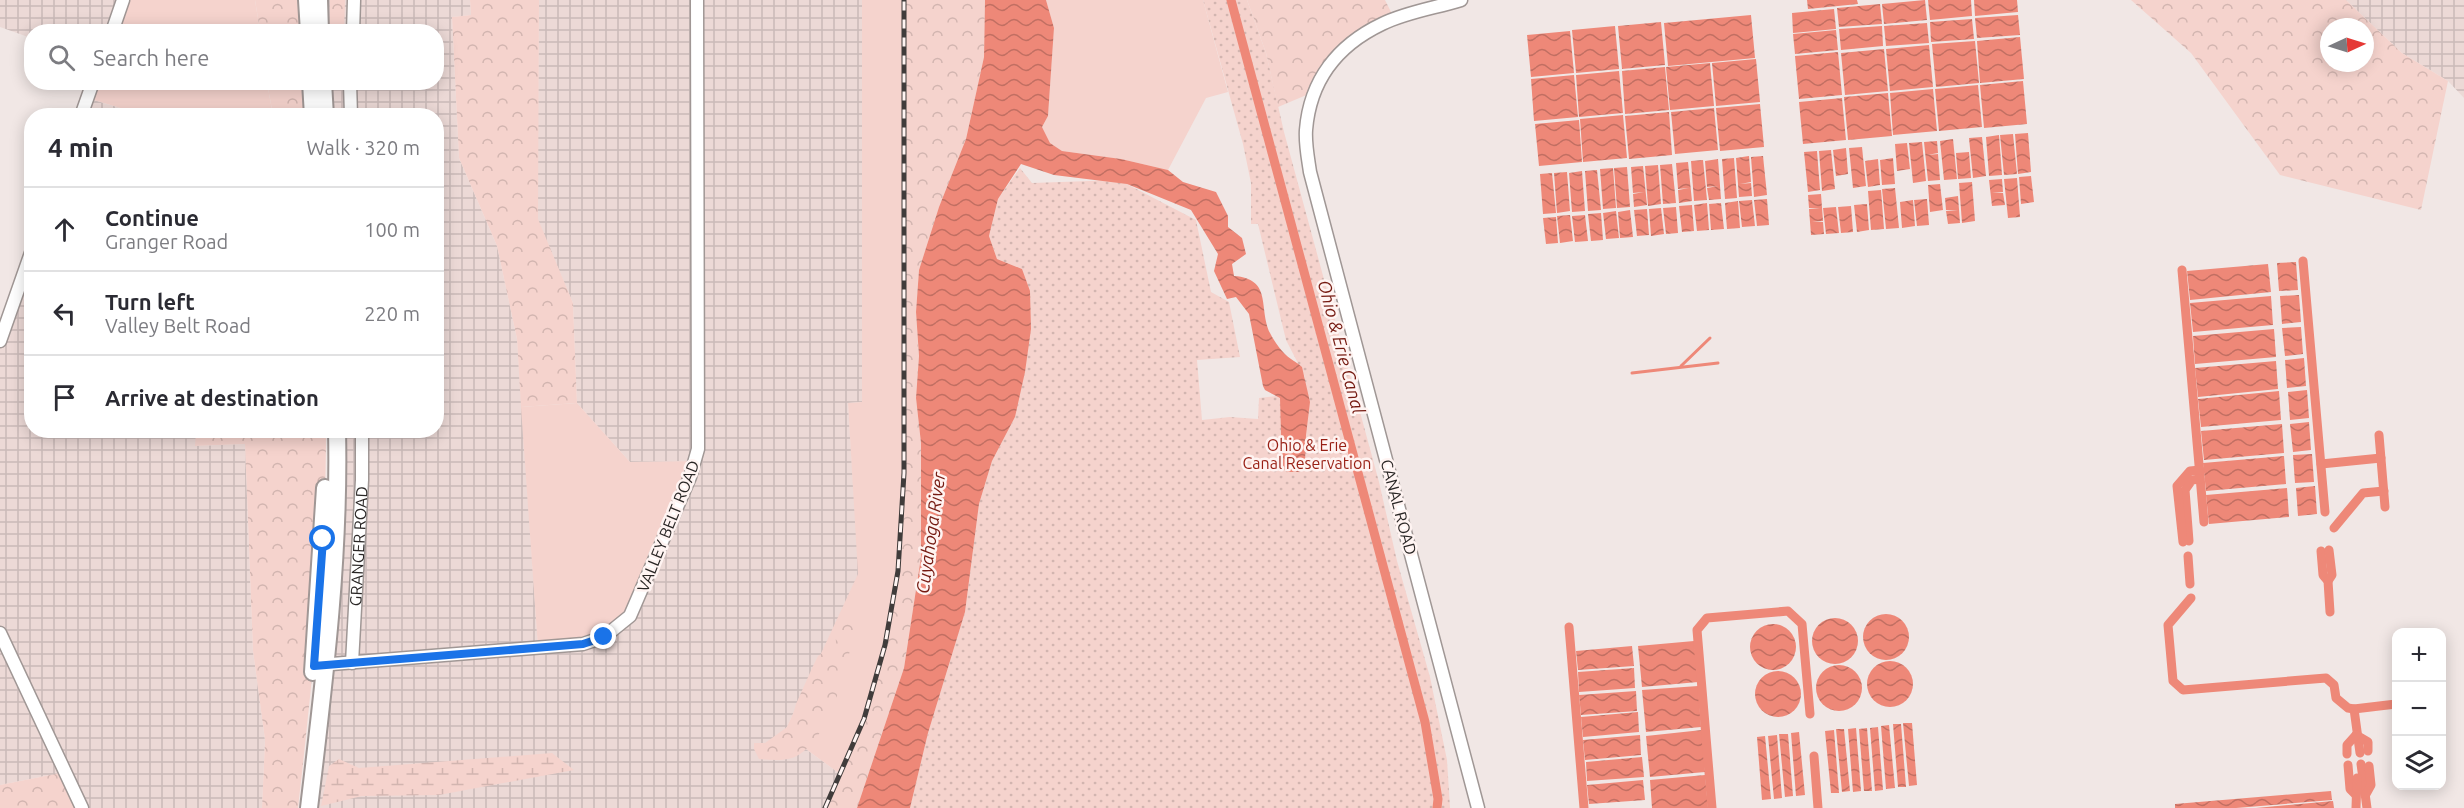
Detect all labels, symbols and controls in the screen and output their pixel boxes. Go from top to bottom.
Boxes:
north arrow [2320,18,2374,72]
search box [24,24,444,90]
icon: search [45,41,78,74]
text: Search here [93,45,209,70]
text: 4 min [48,133,114,162]
text: Walk · 320 m [307,136,420,159]
text: Continue [105,205,199,230]
icon: ahead [48,213,81,246]
text: 100 m [364,218,420,241]
text: Granger Road [105,230,228,253]
water label: Ohio & Erie Canal [1314,278,1369,416]
text: Turn left [105,289,195,314]
icon: left [48,297,81,330]
text: 220 m [364,302,420,325]
text: Valley Belt Road [105,314,251,337]
icon: arrive [48,381,81,414]
text: Arrive at destination [105,385,319,410]
park label: Ohio & Erie Canal Reservation [1243,436,1371,472]
street label: CANAL ROAD [1378,457,1420,557]
street label: VALLEY BELT ROAD [633,458,703,594]
water label: Cuyahoga River [912,470,949,595]
street label: GRANGER ROAD [346,486,371,607]
route start [309,525,335,551]
route end [590,623,616,649]
map controls [2392,628,2446,790]
button: + [2392,628,2446,682]
button: − [2392,682,2446,736]
button: layers [2392,736,2446,790]

